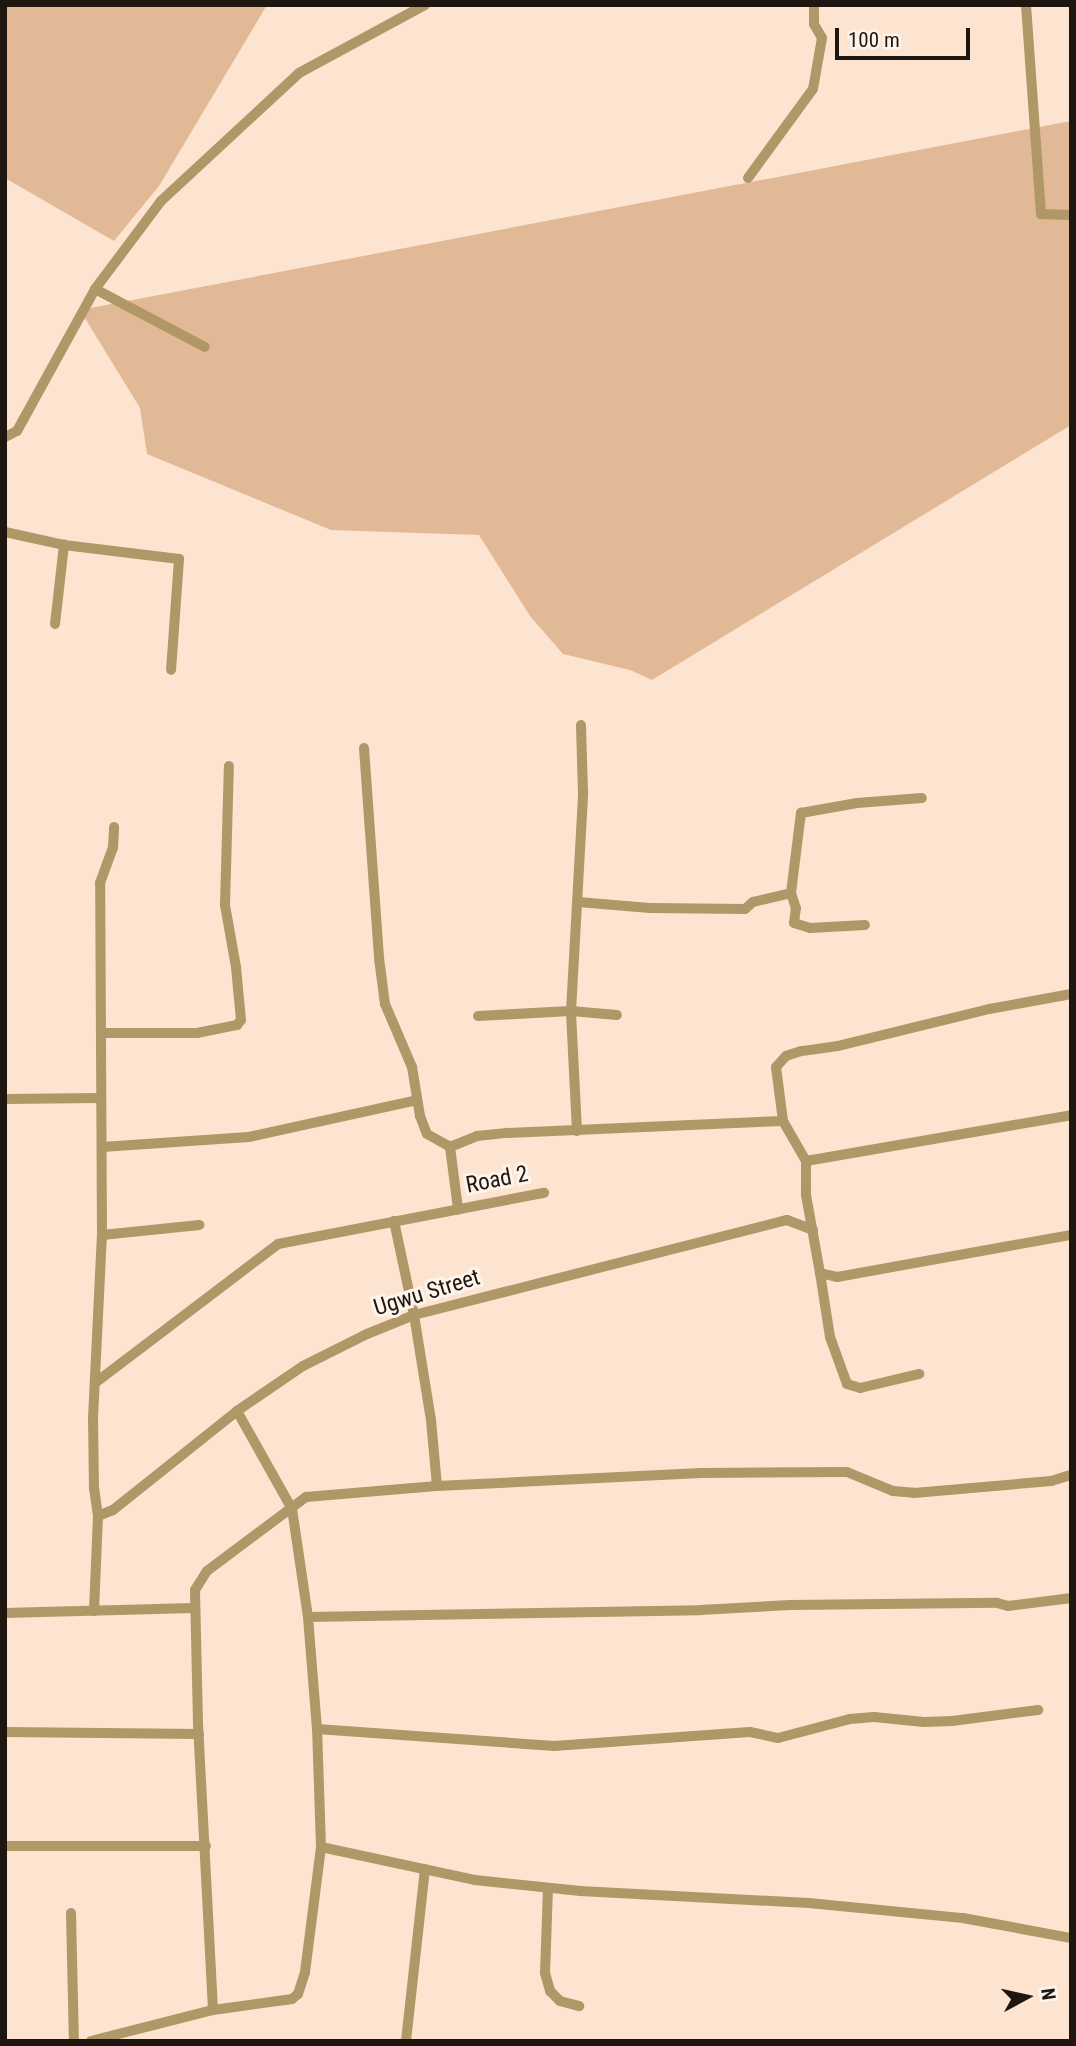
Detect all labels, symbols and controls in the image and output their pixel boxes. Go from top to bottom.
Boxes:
scale bar [838,14,973,58]
text: 100 m [848,28,900,52]
street label: Road 2 [464,1160,530,1200]
street label: Ugwu Street [371,1264,483,1322]
north arrow [992,1962,1062,2032]
text: N [1036,1987,1060,2001]

